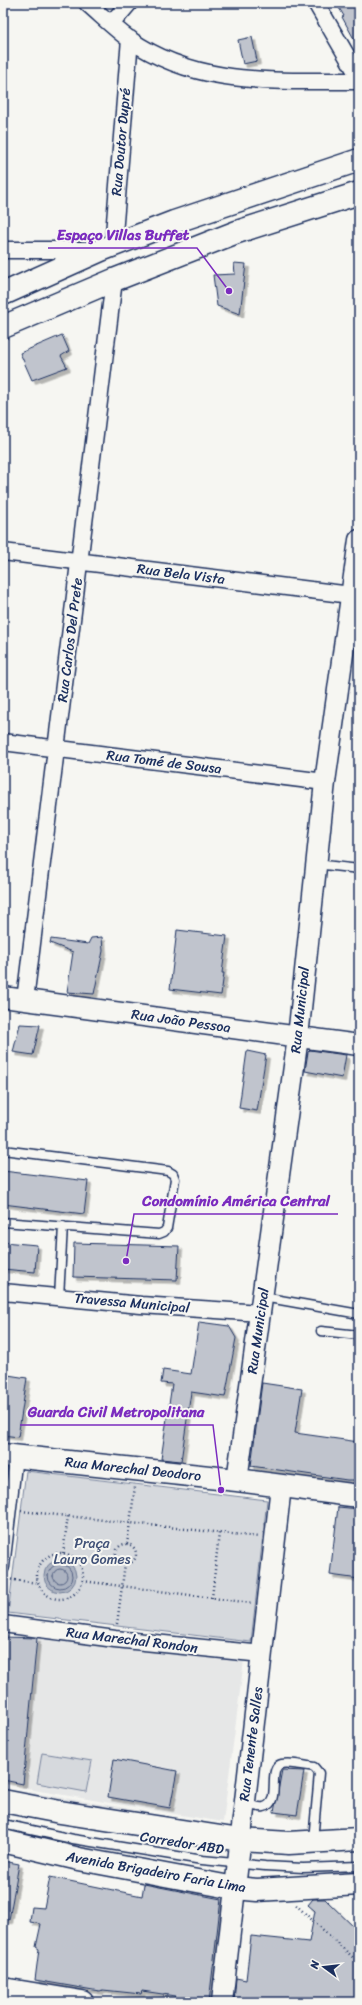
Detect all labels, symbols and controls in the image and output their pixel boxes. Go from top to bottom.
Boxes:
street label: Rua Doutor Dupré [104,87,138,197]
callout: Espaço Villas Buffet [48,221,197,248]
text: Espaço Villas Buffet [57,222,190,248]
street label: Rua Bela Vista [136,556,226,592]
street label: Rua Carlos Del Prete [50,576,90,704]
street label: Rua Tomé de Sousa [105,743,223,781]
street label: Rua Municipal [283,965,317,1054]
street label: Rua João Pessoa [130,1002,232,1040]
callout: Condomínio América Central [134,1187,338,1214]
text: Condomínio América Central [141,1188,330,1214]
street label: Rua Municipal [240,1285,277,1376]
street label: Travessa Municipal [73,1286,192,1321]
callout: Guarda Civil Metropolitana [20,1398,213,1425]
text: Guarda Civil Metropolitana [27,1399,205,1425]
street label: Rua Marechal Deodoro [64,1449,202,1489]
park label: Praça Lauro Gomes [54,1531,131,1572]
street label: Rua Marechal Rondon [65,1620,200,1661]
street label: Rua Tenente Salles [232,1685,270,1803]
street label: Corredor ABD [138,1824,226,1862]
street label: Avenida Brigadeiro Faria Lima [63,1844,248,1900]
north arrow [304,1947,344,1987]
text: N [304,1958,325,1972]

